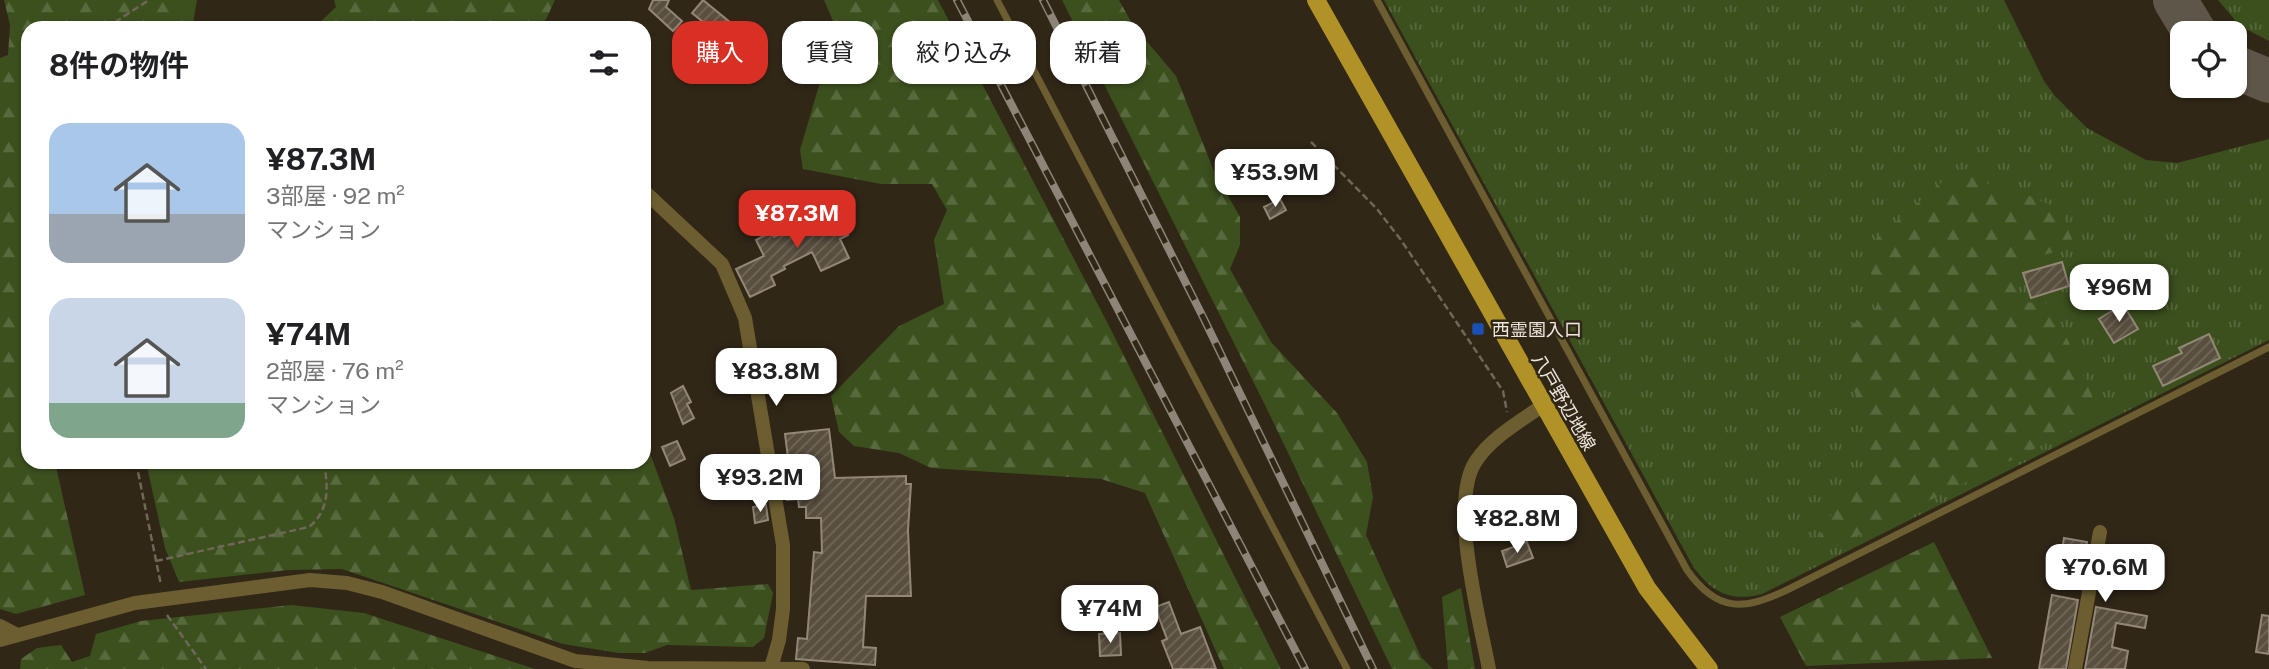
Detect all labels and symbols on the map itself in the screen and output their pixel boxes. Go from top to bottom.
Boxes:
pin: ¥53.9M [1218,150,1332,209]
pin: ¥87.3M [740,190,854,250]
pin: ¥96M [2078,264,2160,324]
place label: 西霊園入口 [1492,319,1582,340]
marker: 西霊園入口 [1470,321,1486,337]
pin: ¥83.8M [719,348,833,408]
street label: 八戸野辺地線 [1528,350,1600,454]
pin: ¥93.2M [703,454,817,514]
pin: ¥82.8M [1460,496,1574,555]
pin: ¥70.6M [2048,544,2162,604]
pin: ¥74M [1069,586,1151,645]

